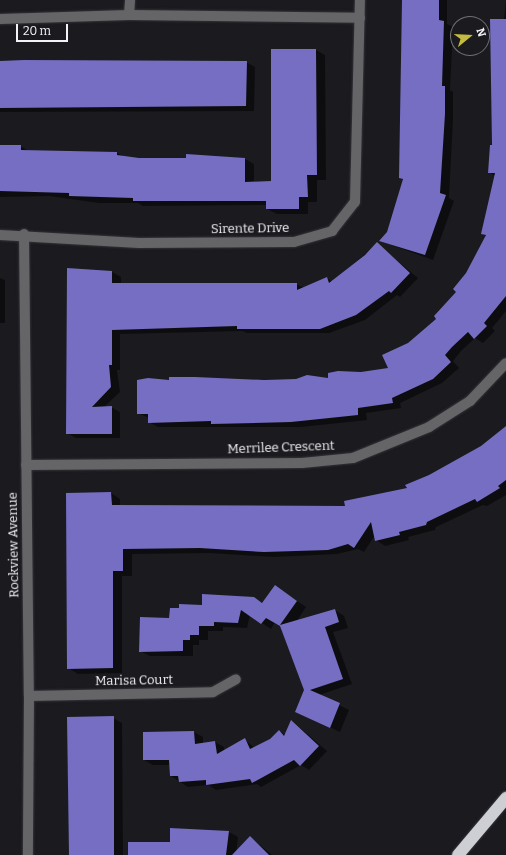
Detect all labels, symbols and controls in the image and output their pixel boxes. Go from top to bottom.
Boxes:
scale bar [18,16,70,42]
north arrow [450,16,490,56]
text: 20 m [23,24,51,38]
text: N [473,26,488,38]
street label: Sirente Drive [211,221,289,237]
street label: Merrilee Crescent [227,438,335,458]
street label: Rockview Avenue [5,492,23,598]
street label: Marisa Court [95,673,173,689]

